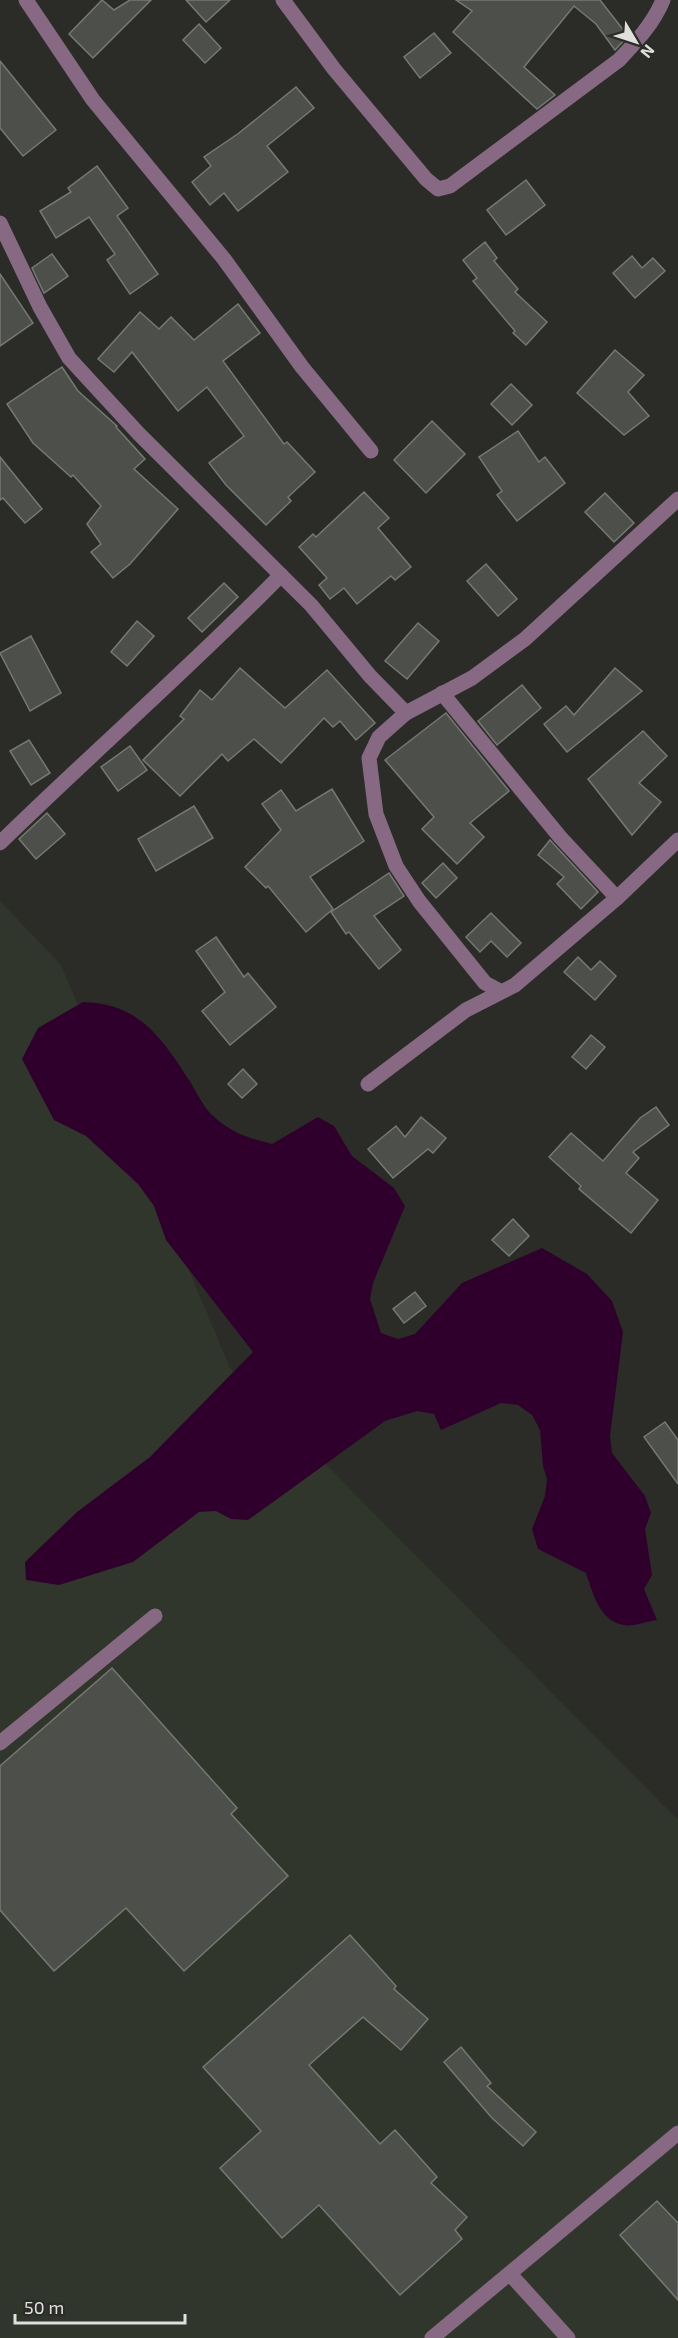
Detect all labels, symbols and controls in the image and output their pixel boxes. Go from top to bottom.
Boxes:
north arrow [606,12,666,72]
text: N [637,41,659,62]
scale bar [15,2287,184,2325]
text: 50 m [24,2296,64,2318]

